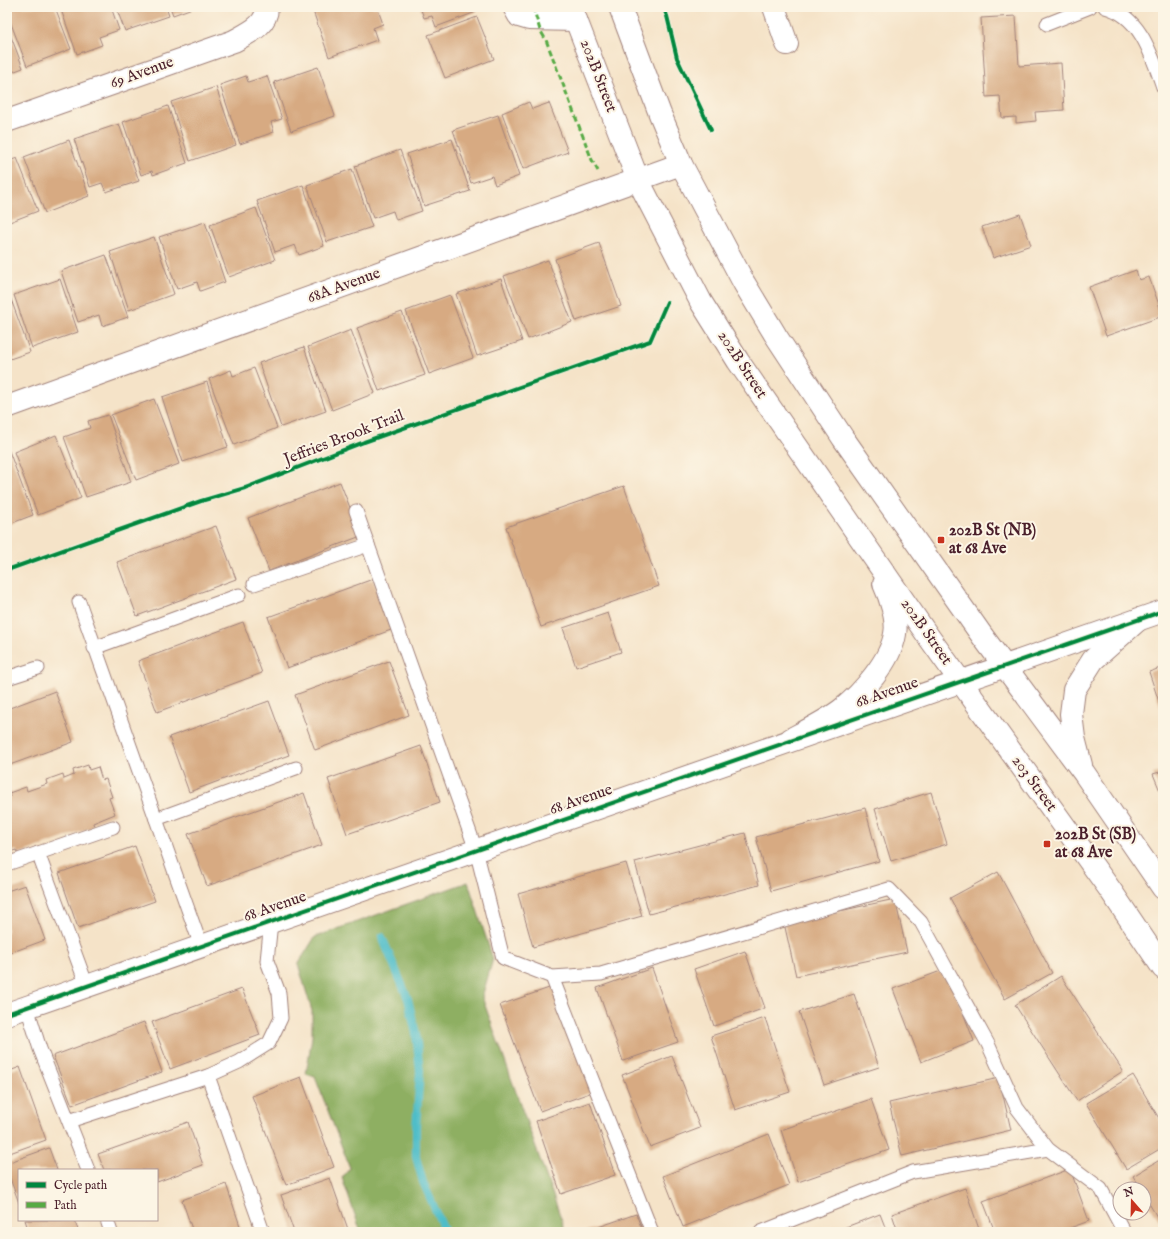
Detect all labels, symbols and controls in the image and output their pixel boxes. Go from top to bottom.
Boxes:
street label: 202B Street [575,37,621,116]
street label: 69 Avenue [108,52,176,94]
street label: 68A Avenue [305,264,383,308]
street label: 202B Street [713,327,772,403]
street label: Jeffries Brook Trail [279,406,408,471]
place label: 202B St (NB) at 68 Ave [949,521,1036,559]
marker: 202B St (NB) at 68 Ave [936,535,946,545]
street label: 202B Street [896,595,956,670]
street label: 68 Avenue [853,673,921,713]
street label: 203 Street [1007,752,1061,816]
street label: 68 Avenue [547,780,615,820]
place label: 202B St (SB) at 68 Ave [1055,825,1136,863]
marker: 202B St (SB) at 68 Ave [1042,839,1052,849]
street label: 68 Avenue [241,887,309,927]
legend [18,1169,158,1221]
text: Cycle path [54,1178,108,1194]
north arrow [1112,1181,1152,1221]
text: N [1121,1184,1136,1201]
text: Path [54,1198,77,1213]

